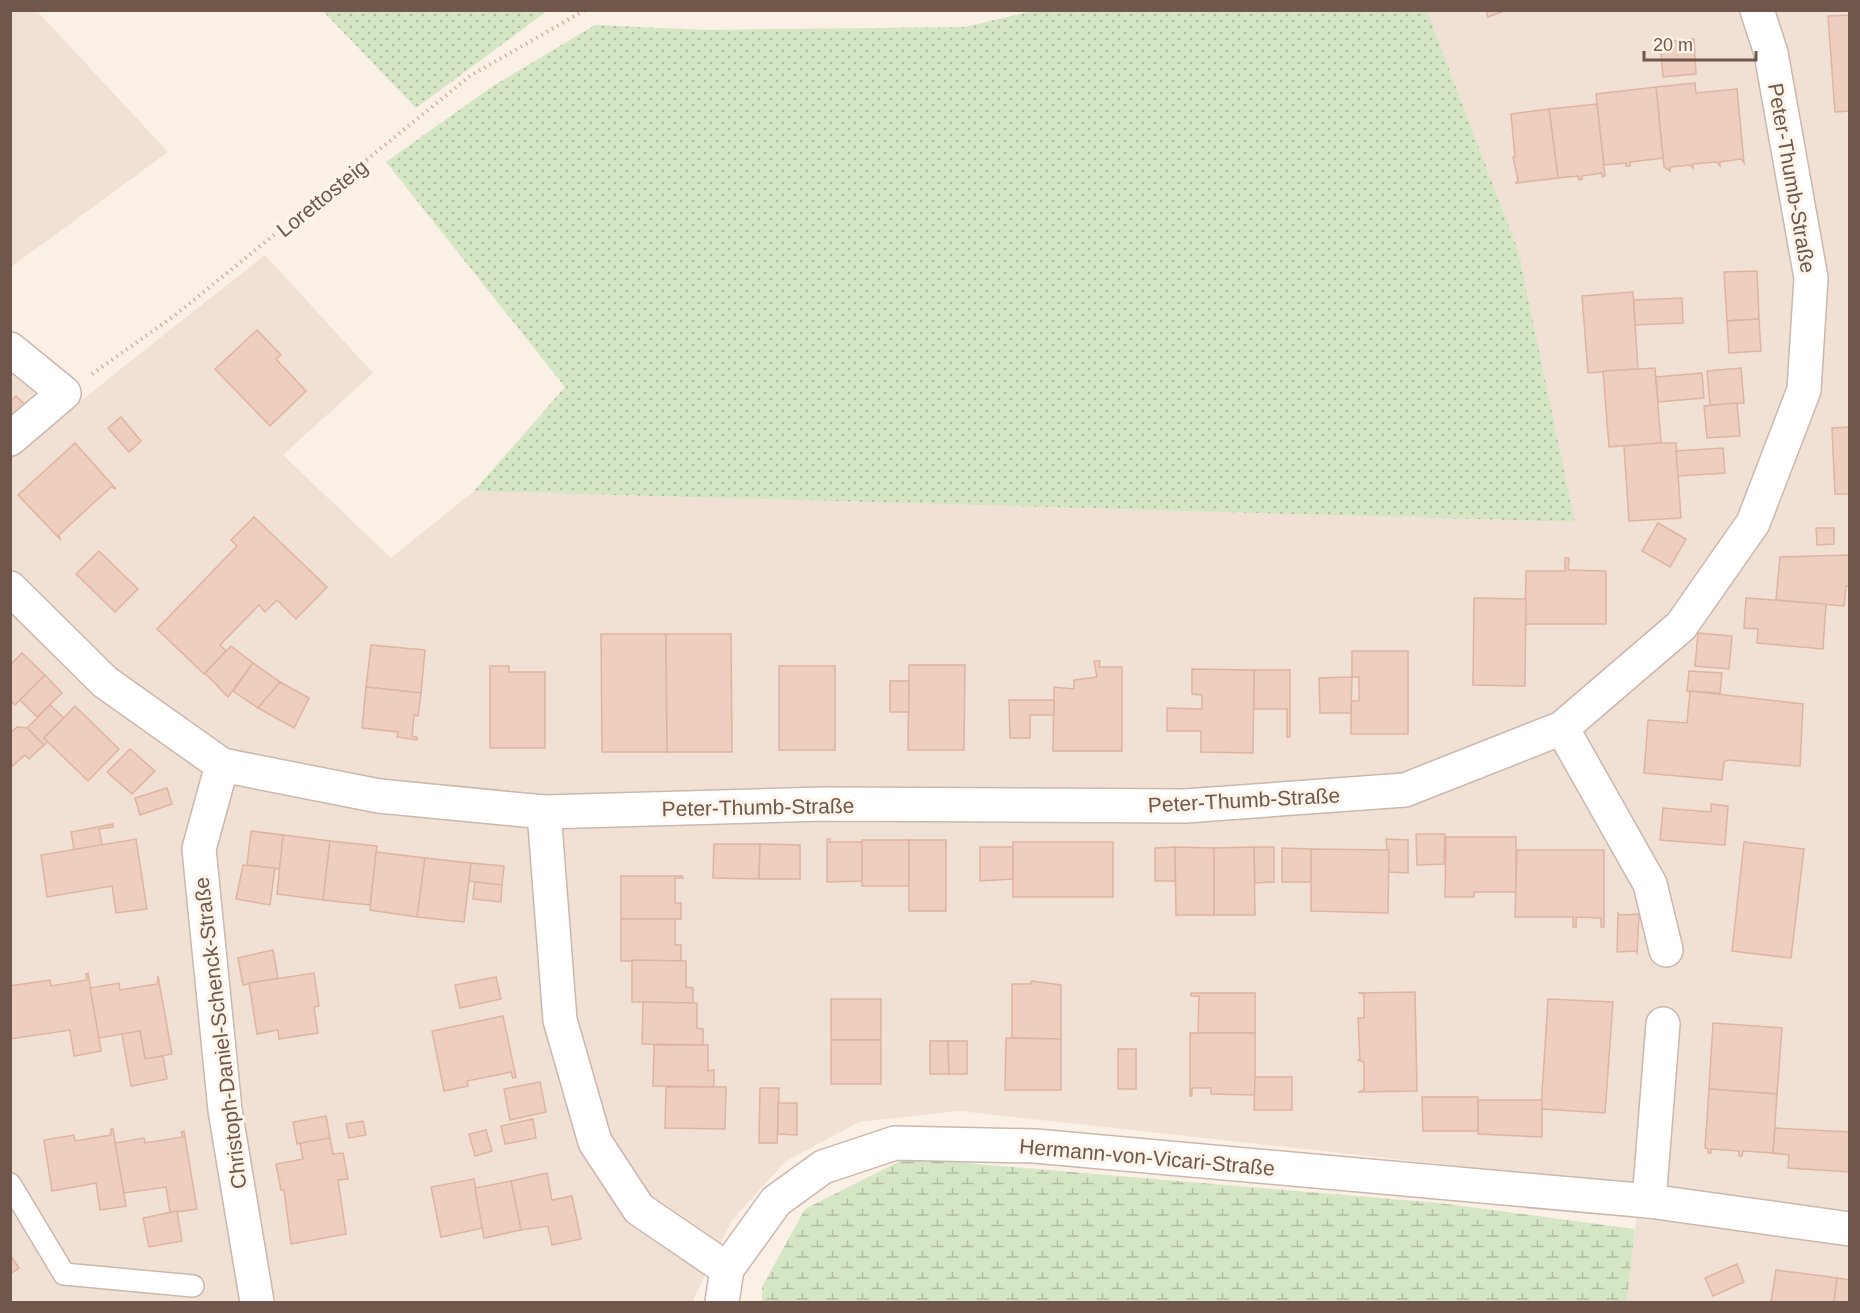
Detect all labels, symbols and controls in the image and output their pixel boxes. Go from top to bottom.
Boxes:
scale bar [1644,24,1756,62]
text: 20 m [1653,35,1693,55]
street label: Peter-Thumb-Straße [1764,81,1820,275]
street label: Lorettosteig [272,155,372,241]
street label: Peter-Thumb-Straße [1147,783,1341,817]
street label: Peter-Thumb-Straße [662,794,854,820]
street label: Christoph-Daniel-Schenck-Straße [189,876,251,1190]
street label: Hermann-von-Vicari-Straße [1018,1134,1276,1180]

